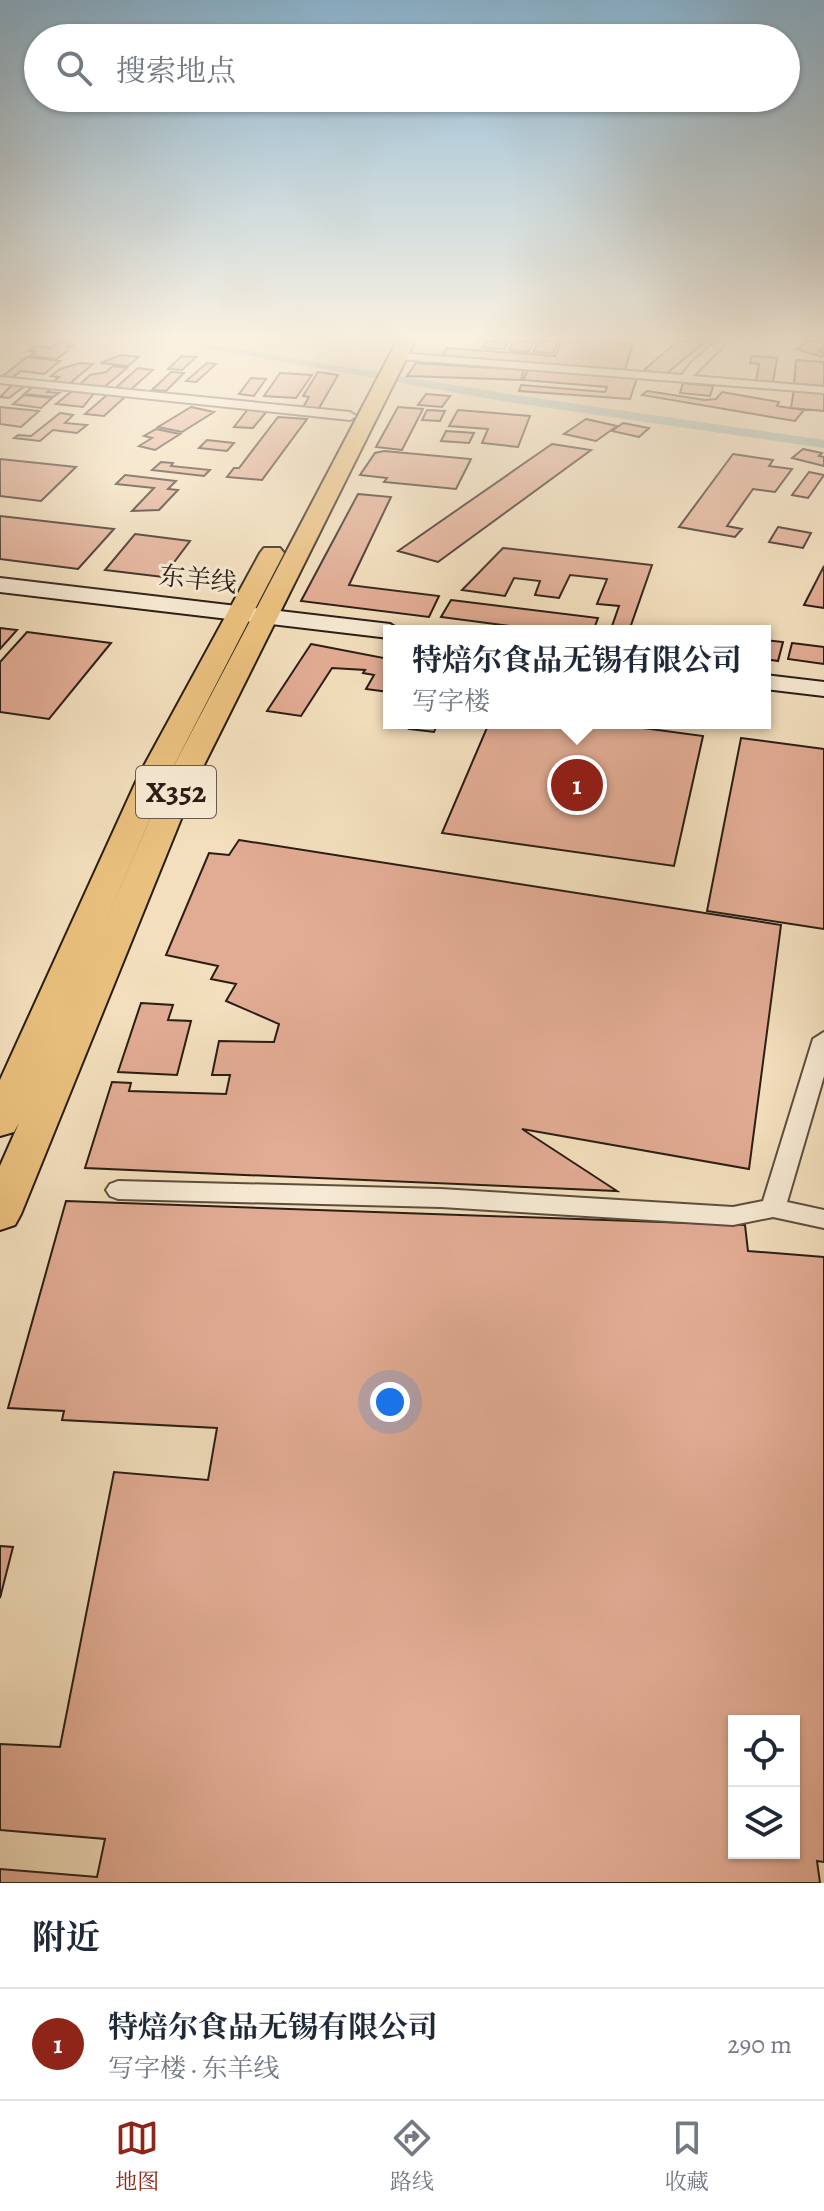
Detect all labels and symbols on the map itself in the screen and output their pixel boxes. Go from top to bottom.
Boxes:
street label: 东羊线 [157,558,239,601]
pin: 1 [551,755,603,815]
road number: X352 [136,766,216,818]
your location [370,1382,410,1422]

